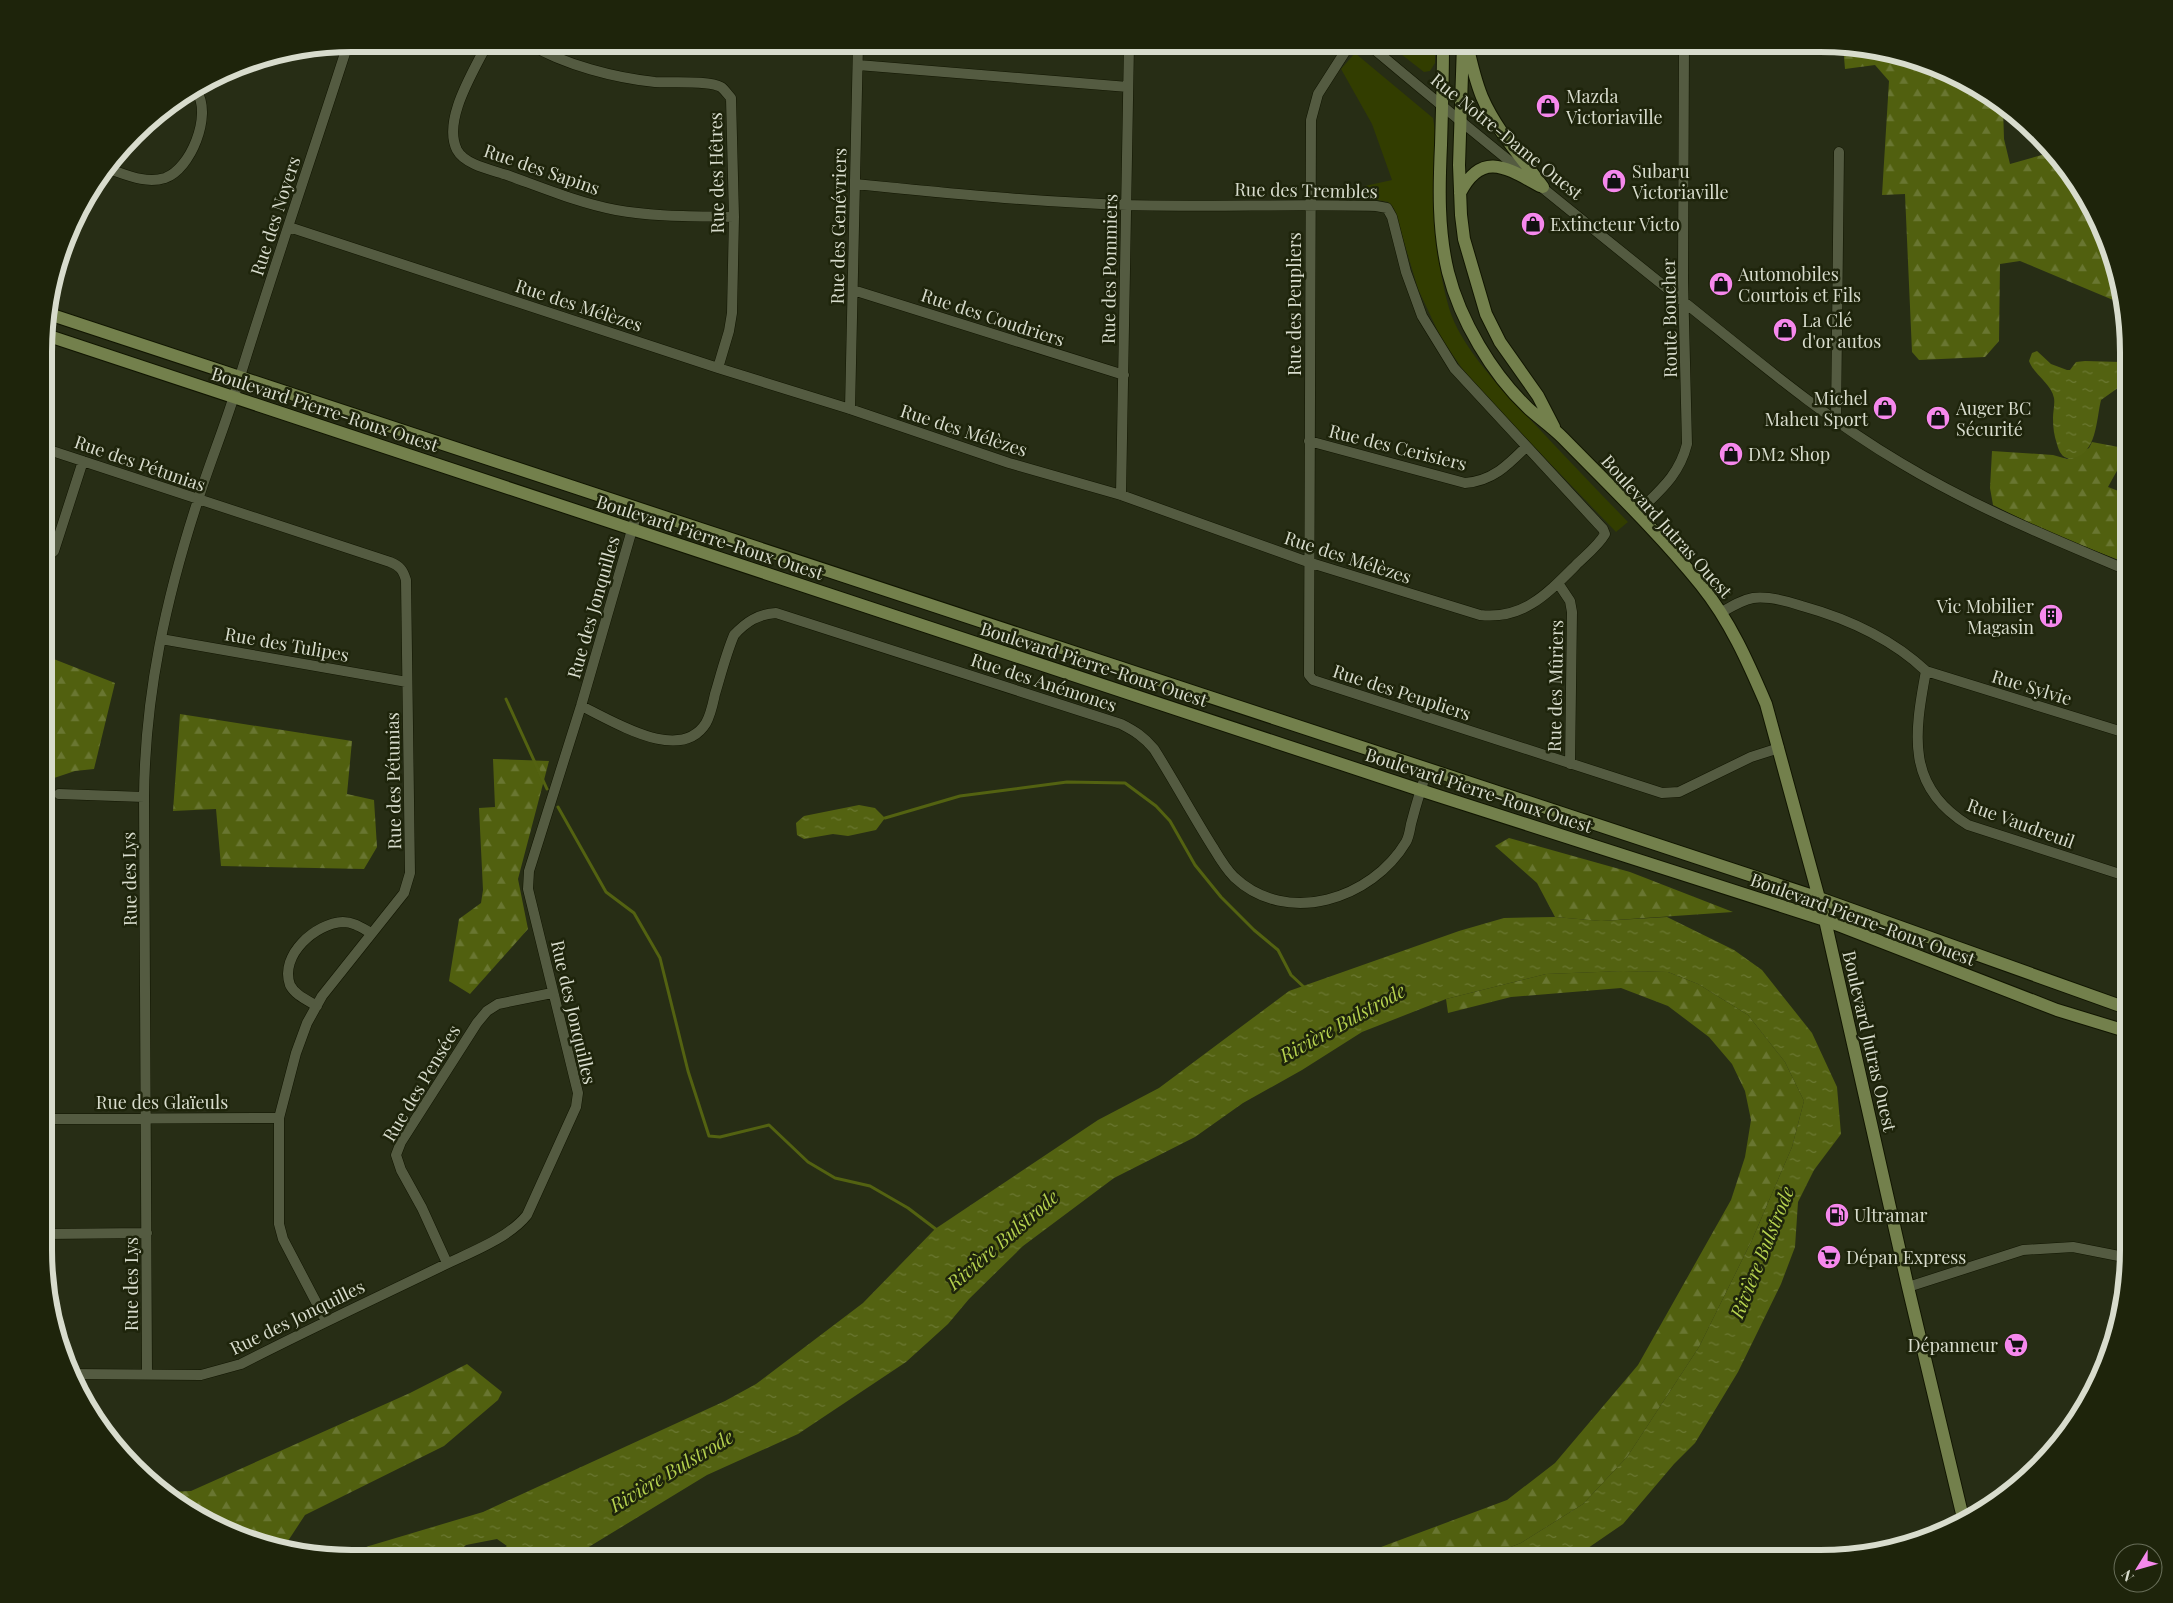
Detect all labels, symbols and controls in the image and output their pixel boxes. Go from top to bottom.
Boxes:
street label: Rue Notre-Dame Ouest [1426,67,1588,205]
place label: Mazda Victoriaville [1565,84,1663,129]
shop icon: Mazda Victoriaville [1535,93,1561,119]
street label: Rue des Hêtres [703,112,729,234]
street label: Rue des Sapins [481,138,603,200]
street label: Rue des Genévriers [825,147,851,305]
street label: Rue des Noyers [244,153,306,279]
place label: Subaru Victoriaville [1631,159,1729,204]
shop icon: Subaru Victoriaville [1601,168,1627,194]
street label: Rue des Trembles [1234,177,1378,203]
street label: Rue des Pommiers [1096,194,1122,344]
shop icon: Extincteur Victo [1520,211,1546,237]
place label: Extincteur Victo [1550,212,1680,236]
street label: Rue des Peupliers [1282,232,1306,376]
street label: Route Boucher [1656,258,1682,378]
place label: Automobiles Courtois et Fils [1737,262,1861,307]
shop icon: Automobiles Courtois et Fils [1708,271,1734,297]
street label: Rue des Mélèzes [512,273,646,337]
street label: Rue des Coudriers [918,283,1068,351]
place label: La Clé d'or autos [1802,308,1881,353]
shop icon: La Clé d'or autos [1772,317,1798,343]
street label: Boulevard Pierre-Roux Ouest [208,361,442,457]
place label: Michel Maheu Sport [1764,386,1869,431]
shop icon: Michel Maheu Sport [1872,395,1898,421]
place label: Auger BC Sécurité [1955,396,2031,441]
street label: Rue des Mélèzes [897,398,1031,462]
shop icon: Auger BC Sécurité [1925,405,1951,431]
street label: Rue des Cerisiers [1327,418,1469,476]
street label: Rue des Pétunias [71,429,209,497]
shop icon: DM2 Shop [1718,441,1744,467]
place label: DM2 Shop [1748,442,1830,466]
street label: Boulevard Jutras Ouest [1596,449,1738,603]
street label: Boulevard Pierre-Roux Ouest [593,489,827,585]
street label: Rue des Mélèzes [1281,525,1415,589]
street label: Rue des Jonquilles [561,533,625,681]
place label: Vic Mobilier Magasin [1935,594,2034,639]
building icon: Vic Mobilier Magasin [2038,603,2064,629]
street label: Boulevard Pierre-Roux Ouest [977,616,1211,712]
street label: Rue des Mûriers [1542,620,1568,752]
street label: Rue des Tulipes [223,621,351,667]
street label: Rue des Anémones [968,647,1120,717]
street label: Rue des Peupliers [1330,658,1474,726]
street label: Rue Sylvie [1989,663,2075,711]
street label: Rue des Pétunias [380,712,406,850]
street label: Boulevard Pierre-Roux Ouest [1362,742,1596,838]
street label: Rue Vaudreuil [1964,792,2078,854]
street label: Rue des Lys [116,832,142,926]
street label: Boulevard Pierre-Roux Ouest [1747,867,1979,971]
street label: Rue des Jonquilles [546,938,602,1086]
street label: Boulevard Jutras Ouest [1837,948,1903,1134]
water label: Rivière Bulstrode [1274,977,1410,1068]
street label: Rue des Pensées [377,1020,465,1146]
street label: Rue des Glaïeuls [96,1090,228,1114]
water label: Rivière Bulstrode [1722,1182,1799,1323]
water label: Rivière Bulstrode [940,1183,1063,1295]
fuel station icon: Ultramar [1824,1202,1850,1228]
place label: Ultramar [1854,1203,1927,1227]
street label: Rue des Lys [119,1237,143,1331]
supermarket icon: Dépan Express [1816,1244,1842,1270]
place label: Dépan Express [1846,1245,1966,1269]
street label: Rue des Jonquilles [226,1274,368,1360]
supermarket icon: Dépanneur [2003,1332,2029,1358]
place label: Dépanneur [1907,1333,1998,1357]
water label: Rivière Bulstrode [603,1423,738,1518]
north arrow [2113,1543,2163,1593]
text: N [2117,1566,2138,1586]

